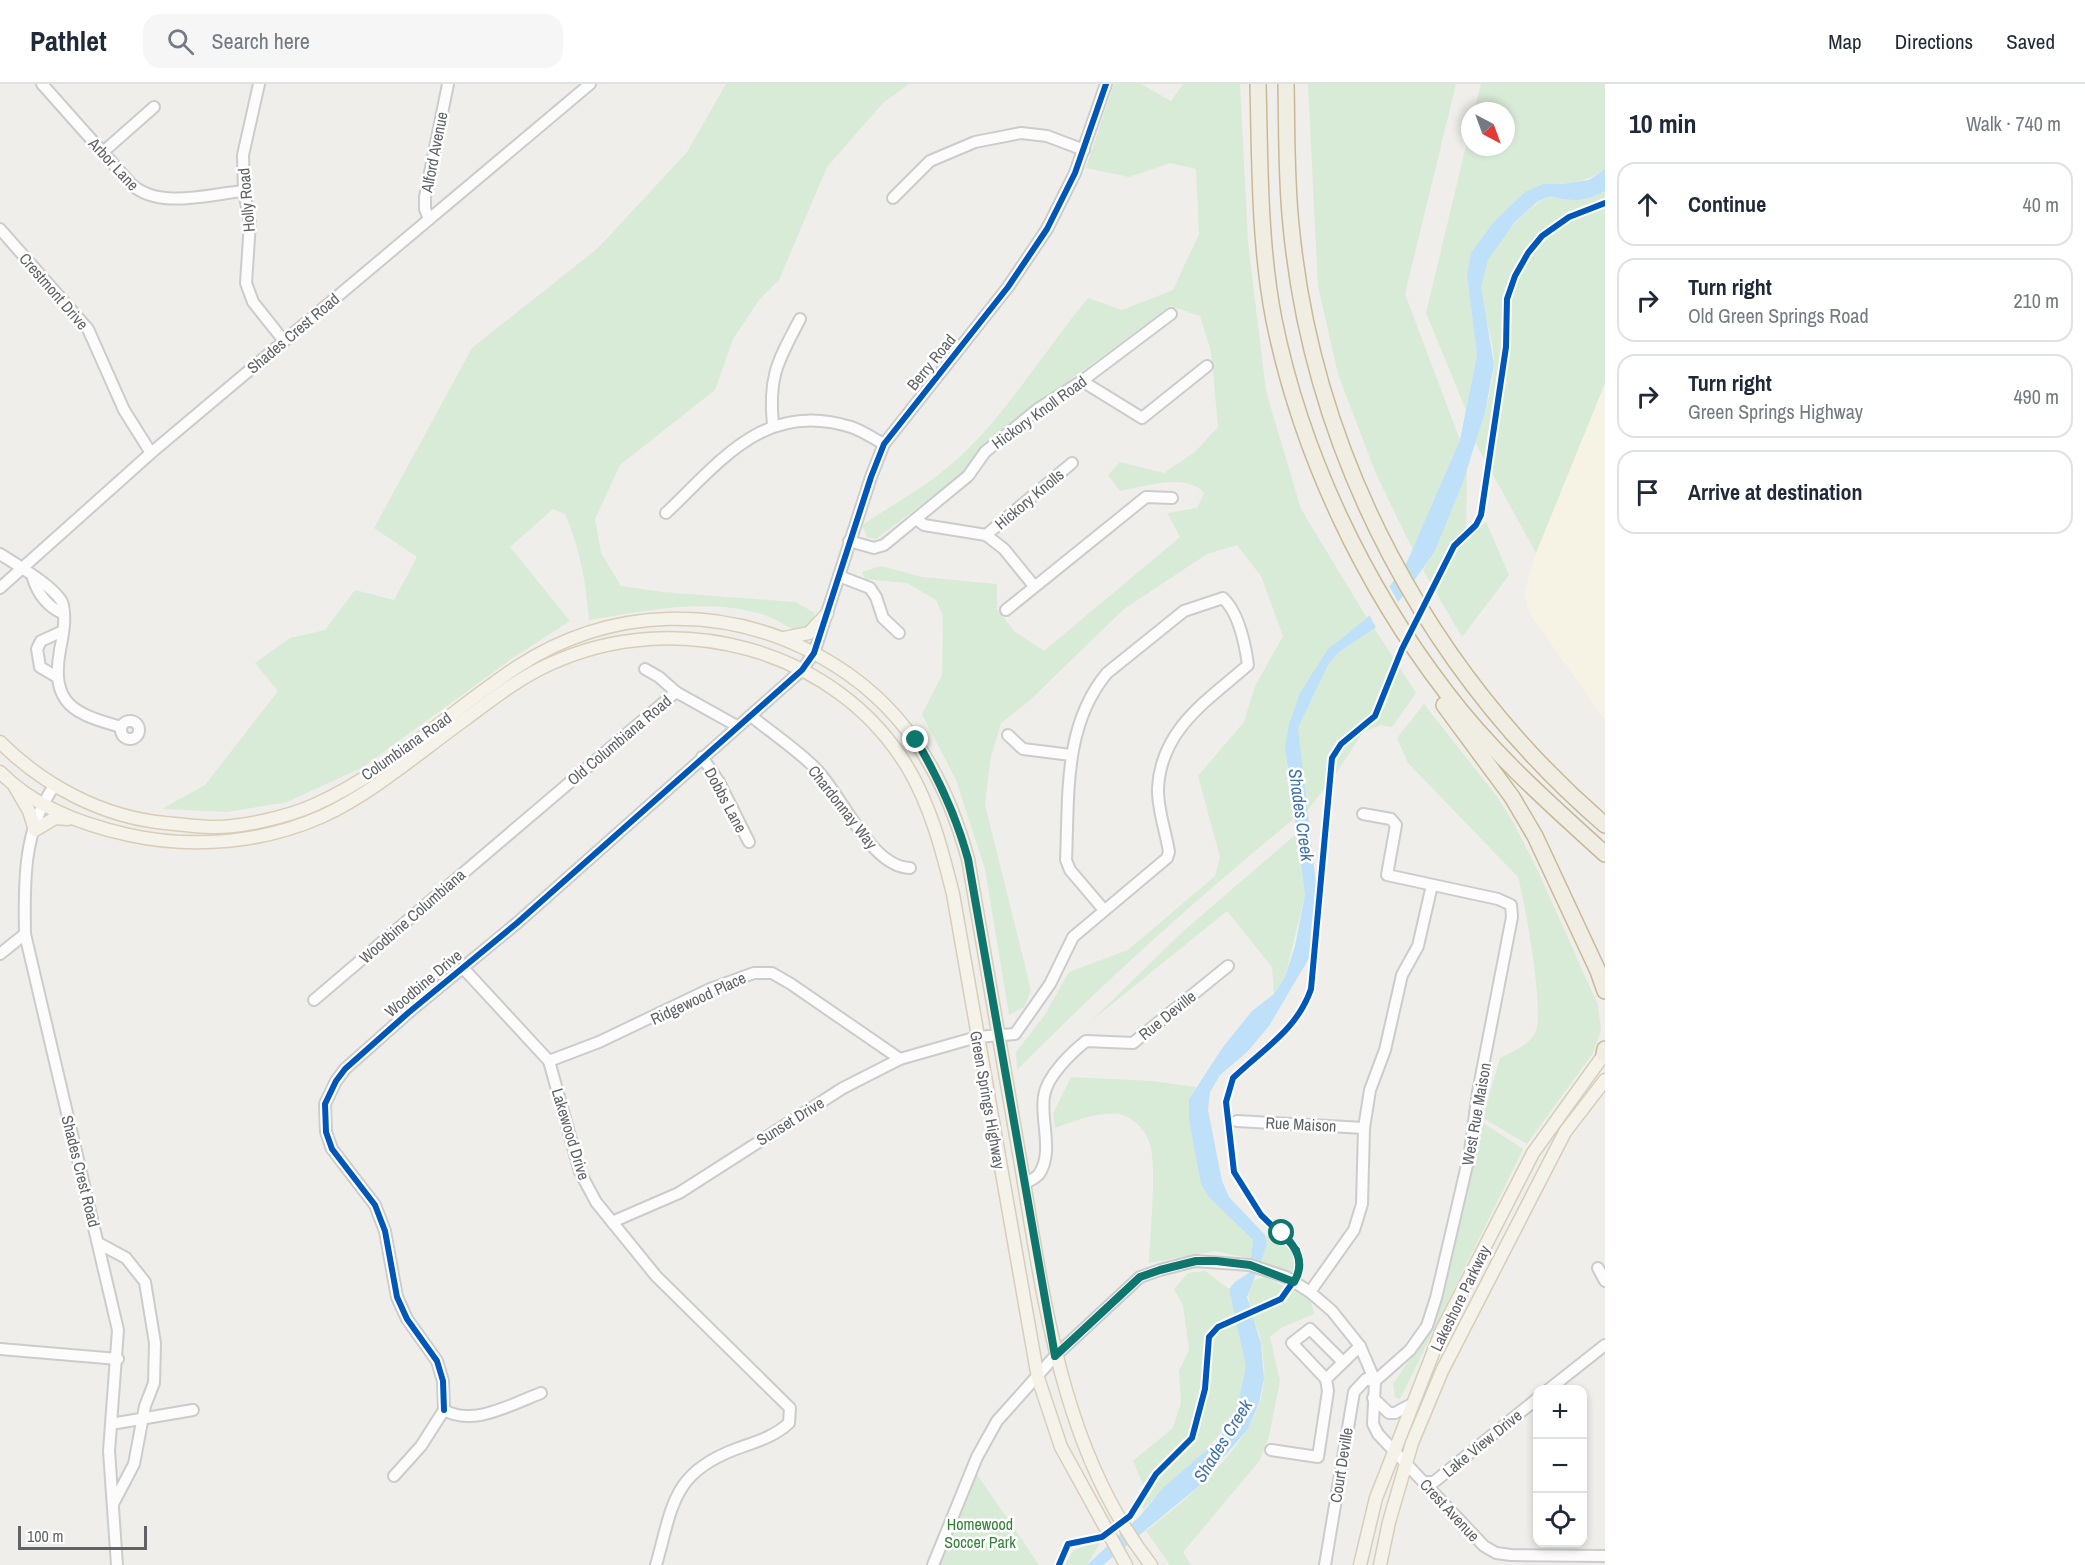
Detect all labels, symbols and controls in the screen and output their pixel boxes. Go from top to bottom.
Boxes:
search box [143,14,563,68]
text: Pathlet [30,22,107,60]
icon: search [164,25,197,58]
text: Search here [212,26,310,56]
text: Map [1828,27,1862,56]
text: Directions [1895,27,1973,56]
text: Saved [2006,27,2055,56]
north arrow [1461,102,1515,156]
text: 10 min [1629,106,1697,141]
street label: Alford Avenue [415,110,453,195]
text: Walk · 740 m [1966,110,2061,137]
street label: Arbor Lane [83,132,144,195]
street label: Holly Road [232,167,260,233]
icon: ahead [1631,188,1664,221]
text: Continue [1688,189,1766,219]
text: 40 m [2023,191,2059,218]
street label: Crestmont Drive [14,248,94,334]
text: Turn right [1688,272,1772,302]
icon: right [1631,284,1664,317]
text: 210 m [2013,287,2059,314]
street label: Shades Crest Road [242,288,344,378]
text: Old Green Springs Road [1688,302,1869,329]
street label: Berry Road [902,329,960,395]
text: Turn right [1688,368,1772,398]
street label: Hickory Knoll Road [987,370,1091,454]
icon: right [1631,380,1664,413]
text: 490 m [2013,383,2059,410]
text: Green Springs Highway [1688,398,1863,425]
street label: Hickory Knolls [990,464,1068,534]
icon: arrive [1631,476,1664,509]
text: Arrive at destination [1688,477,1862,507]
street label: Old Columbiana Road [562,690,676,790]
street label: Columbiana Road [356,707,456,785]
route end [902,726,928,752]
street label: Chardonnay Way [803,760,883,854]
street label: Dobbs Lane [700,764,752,836]
water label: Shades Creek [1283,767,1320,864]
street label: Woodbine Columbiana [354,863,470,968]
street label: Woodbine Drive [380,944,466,1022]
street label: Ridgewood Place [647,966,749,1030]
street label: Rue Deville [1134,985,1200,1045]
street label: Green Springs Highway [965,1029,1011,1171]
street label: West Rue Maison [1456,1061,1496,1167]
street label: Lakewood Drive [547,1085,595,1183]
street label: Sunset Drive [752,1092,828,1150]
street label: Rue Maison [1265,1111,1337,1137]
street label: Shades Crest Road [56,1113,106,1229]
route start [1268,1219,1294,1245]
street label: Lakeshore Parkway [1425,1241,1495,1355]
map controls [1533,1385,1587,1547]
button: + [1533,1385,1587,1439]
water label: Shades Creek [1187,1394,1258,1487]
street label: Lake View Drive [1438,1404,1526,1482]
street label: Court Deville [1324,1426,1358,1504]
button: − [1533,1439,1587,1493]
street label: Crest Avenue [1415,1474,1485,1546]
button: locate [1533,1493,1587,1547]
park label: Homewood Soccer Park [944,1513,1016,1553]
scale bar [18,1523,147,1550]
text: 100 m [27,1525,63,1547]

